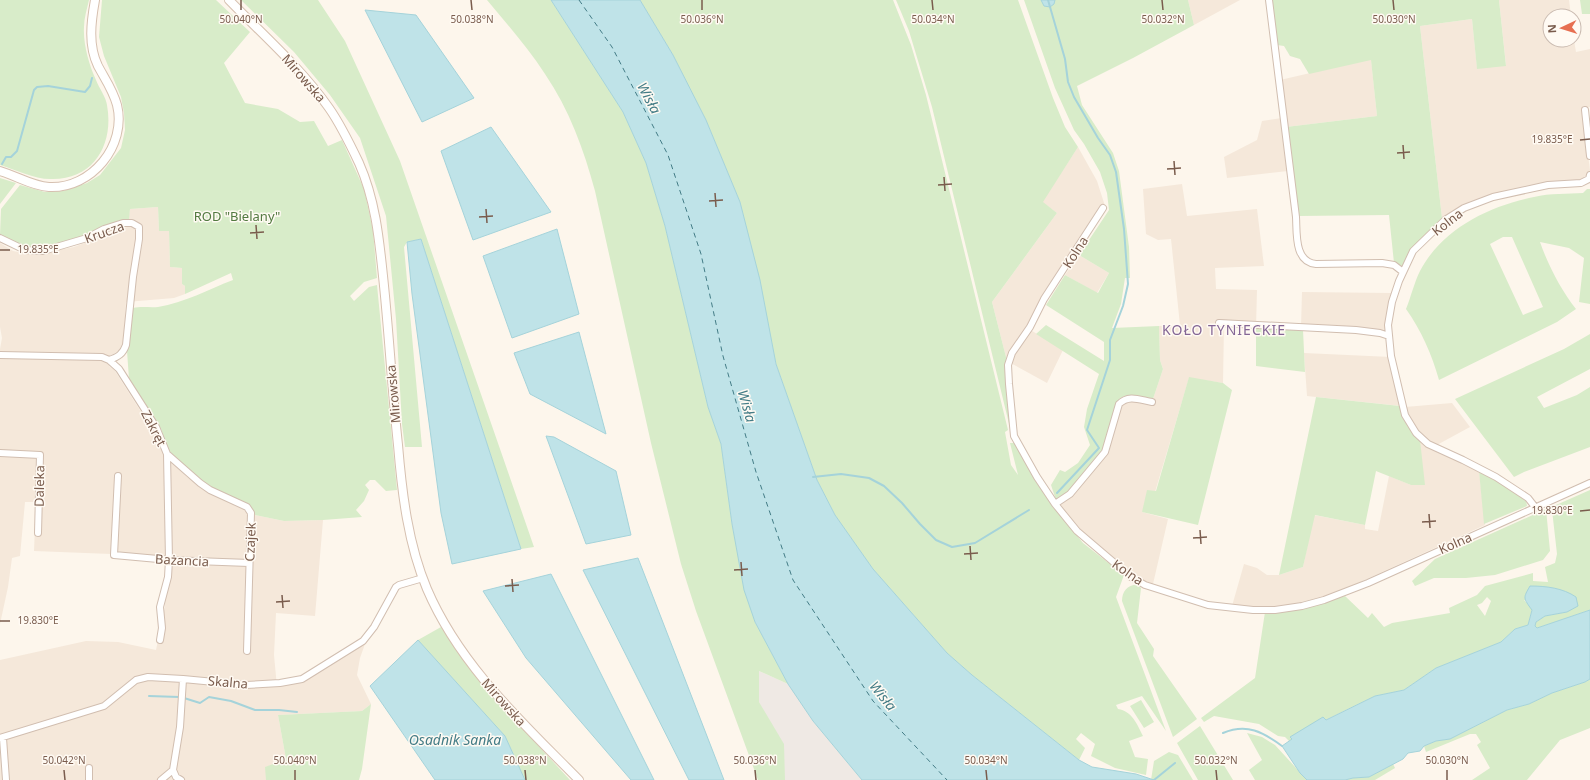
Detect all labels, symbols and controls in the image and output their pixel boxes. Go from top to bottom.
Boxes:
north arrow [1542,8,1582,48]
text: 50.040°N [219,12,263,26]
text: 50.038°N [450,12,494,26]
text: 50.036°N [680,12,724,26]
text: 50.034°N [911,12,955,26]
text: 50.032°N [1141,12,1185,26]
text: 50.030°N [1372,12,1416,26]
text: N [1544,24,1559,34]
street label: Mirowska [278,50,330,106]
water label: Wisła [633,79,666,117]
text: 19.835°E [1531,132,1573,146]
street label: Kolna [1428,204,1466,240]
park label: ROD "Bielany" [194,207,280,225]
street label: Krucza [82,217,126,247]
street label: Kolna [1058,233,1092,271]
text: 19.835°E [17,242,59,256]
district label: KOŁO TYNIECKIE [1162,320,1286,339]
street label: Mirowska [381,364,405,424]
water label: Wisła [734,387,761,424]
street label: Zakręt [137,407,171,450]
street label: Daleka [30,465,48,507]
text: 19.830°E [1531,503,1573,517]
street label: Czajek [240,522,260,562]
street label: Kolna [1436,528,1474,558]
street label: Bażancia [155,550,209,570]
street label: Kolna [1109,555,1147,589]
text: 19.830°E [17,613,59,627]
street label: Skalna [207,671,249,693]
street label: Mirowska [478,674,530,730]
water label: Wisła [866,677,901,715]
water label: Osadnik Sanka [409,730,501,749]
text: 50.042°N [42,753,86,767]
text: 50.040°N [273,753,317,767]
text: 50.038°N [503,753,547,767]
text: 50.036°N [733,753,777,767]
text: 50.034°N [964,753,1008,767]
text: 50.032°N [1194,753,1238,767]
text: 50.030°N [1425,753,1469,767]

